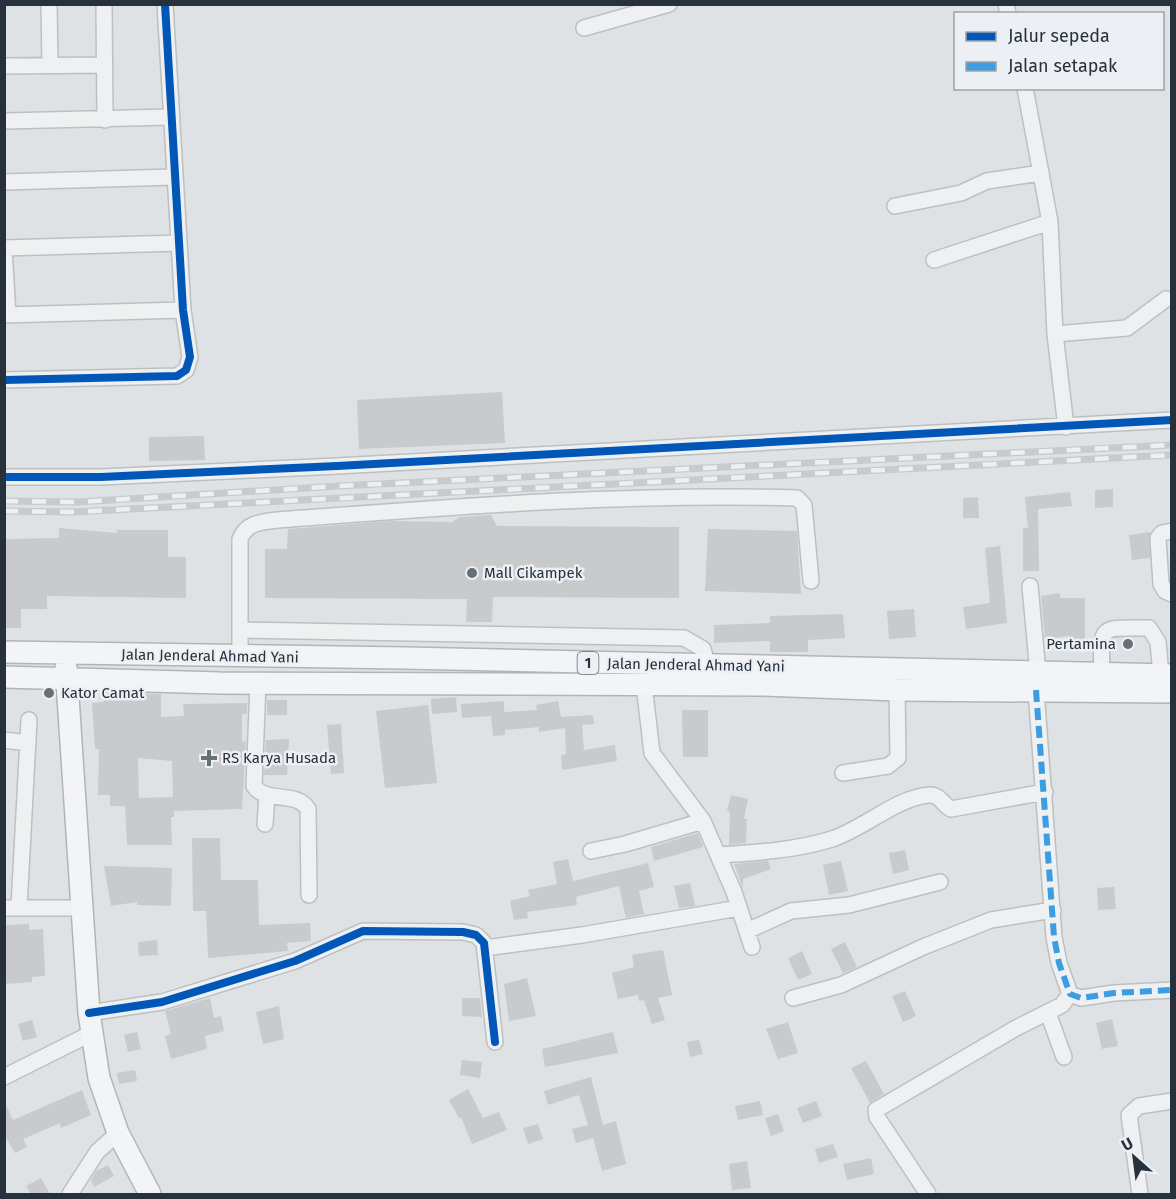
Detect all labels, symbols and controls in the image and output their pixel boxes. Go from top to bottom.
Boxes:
legend [954,12,1164,90]
text: Jalur sepeda [1008,25,1110,47]
text: Jalan setapak [1008,55,1118,77]
place label: Mall Cikampek [484,564,583,582]
marker: Mall Cikampek [465,566,479,580]
place label: Pertamina [1046,635,1116,653]
marker: Pertamina [1121,637,1135,651]
street label: Jalan Jenderal Ahmad Yani [121,645,299,667]
road number: 1 [578,652,598,674]
street label: Jalan Jenderal Ahmad Yani [607,654,785,676]
place label: Kator Camat [61,684,145,702]
marker: Kator Camat [42,686,56,700]
marker: RS Karya Husada [200,749,218,767]
place label: RS Karya Husada [222,749,336,767]
north arrow [1104,1127,1164,1187]
text: U [1118,1133,1136,1155]

